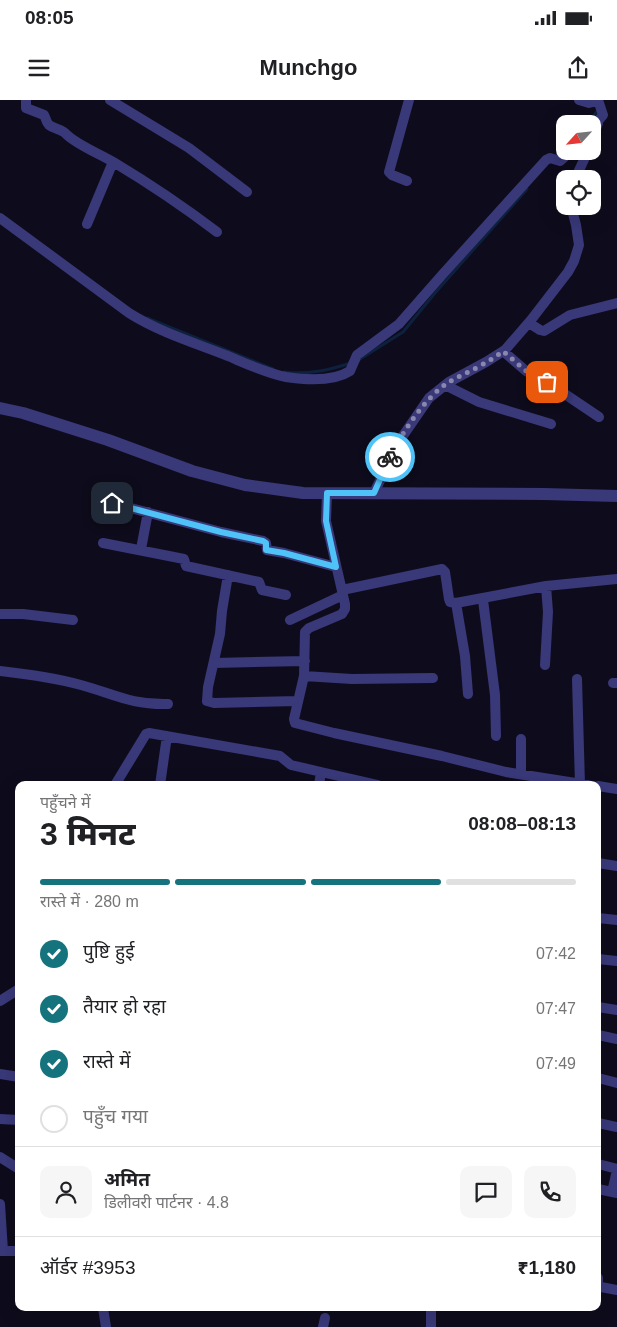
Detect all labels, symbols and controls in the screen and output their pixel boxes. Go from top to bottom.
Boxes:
text: 08:05 [25,7,74,28]
icon: menu [25,54,53,82]
icon: share [564,54,592,82]
text: Munchgo [260,55,357,80]
north arrow [556,115,601,160]
map controls [556,115,601,215]
button: locate [556,170,601,215]
pin [526,361,568,403]
icon: bag [533,368,561,396]
courier [365,432,415,482]
icon: bike [376,443,404,471]
pin [91,482,133,524]
icon: home [98,489,126,517]
text: पहुँचने में [40,794,91,811]
text: 08:08–08:13 [468,813,576,834]
text: 3 मिनट [40,816,136,852]
text: रास्ते में · 280 m [40,893,139,910]
icon: check [40,940,68,968]
text: पुष्टि हुई [83,941,135,962]
text: 07:42 [536,945,576,962]
icon: check [40,995,68,1023]
text: तैयार हो रहा [83,996,166,1017]
text: 07:47 [536,1000,576,1017]
icon: check [40,1050,68,1078]
text: रास्ते में [83,1051,131,1072]
text: 07:49 [536,1055,576,1072]
text: पहुँच गया [83,1106,148,1127]
button: person [40,1166,92,1218]
button: chat [460,1166,512,1218]
button: phone [524,1166,576,1218]
text: अमित [104,1169,150,1190]
text: डिलीवरी पार्टनर · 4.8 [104,1194,229,1211]
text: ऑर्डर #3953 [40,1257,136,1278]
text: ₹1,180 [518,1257,576,1278]

